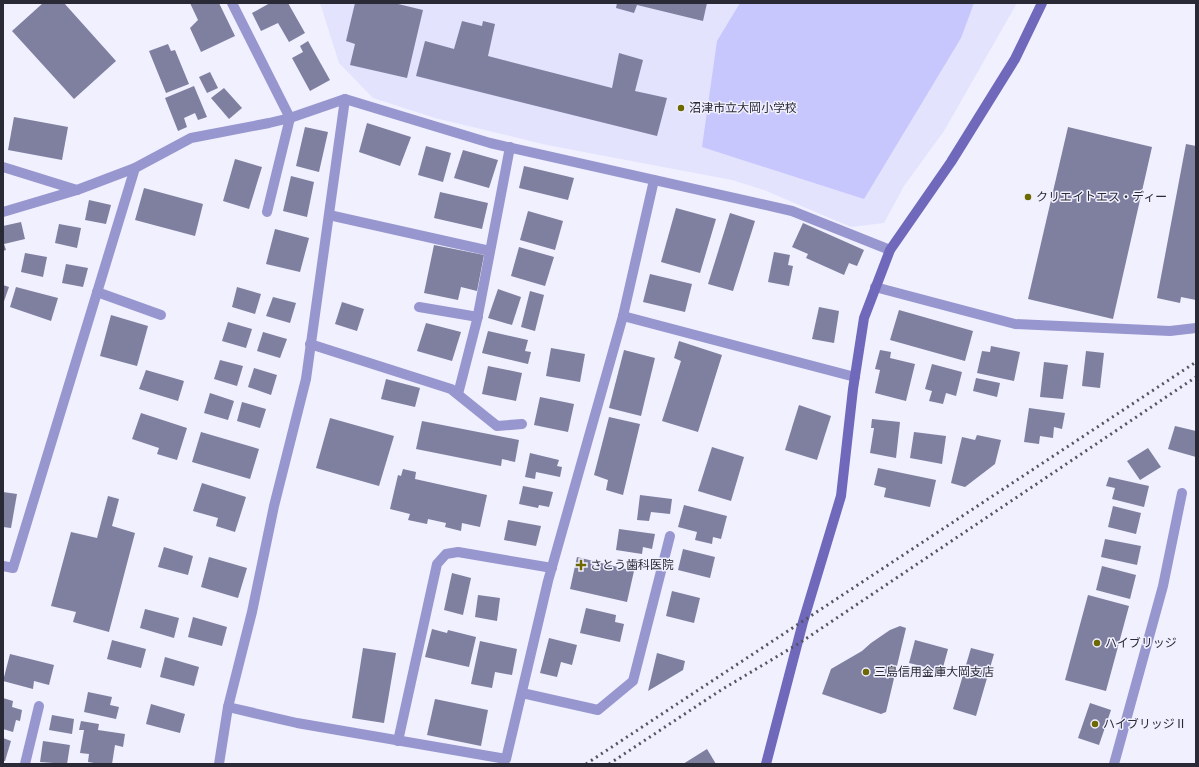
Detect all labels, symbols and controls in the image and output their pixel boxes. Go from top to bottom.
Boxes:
place label: 沼津市立大岡小学校 [689,99,797,117]
marker: 沼津市立大岡小学校 [676,103,686,113]
place label: クリエイトエス・ディー [1036,188,1167,206]
marker: クリエイトエス・ディー [1023,192,1033,202]
place label: さとう歯科医院 [590,556,674,574]
marker: さとう歯科医院 [575,559,587,571]
place label: ハイブリッジ [1105,634,1177,652]
marker: ハイブリッジ [1092,638,1102,648]
place label: 三島信用金庫大岡支店 [874,663,994,681]
marker: 三島信用金庫大岡支店 [861,667,871,677]
place label: ハイブリッジⅡ [1103,715,1187,733]
marker: ハイブリッジⅡ [1090,719,1100,729]

